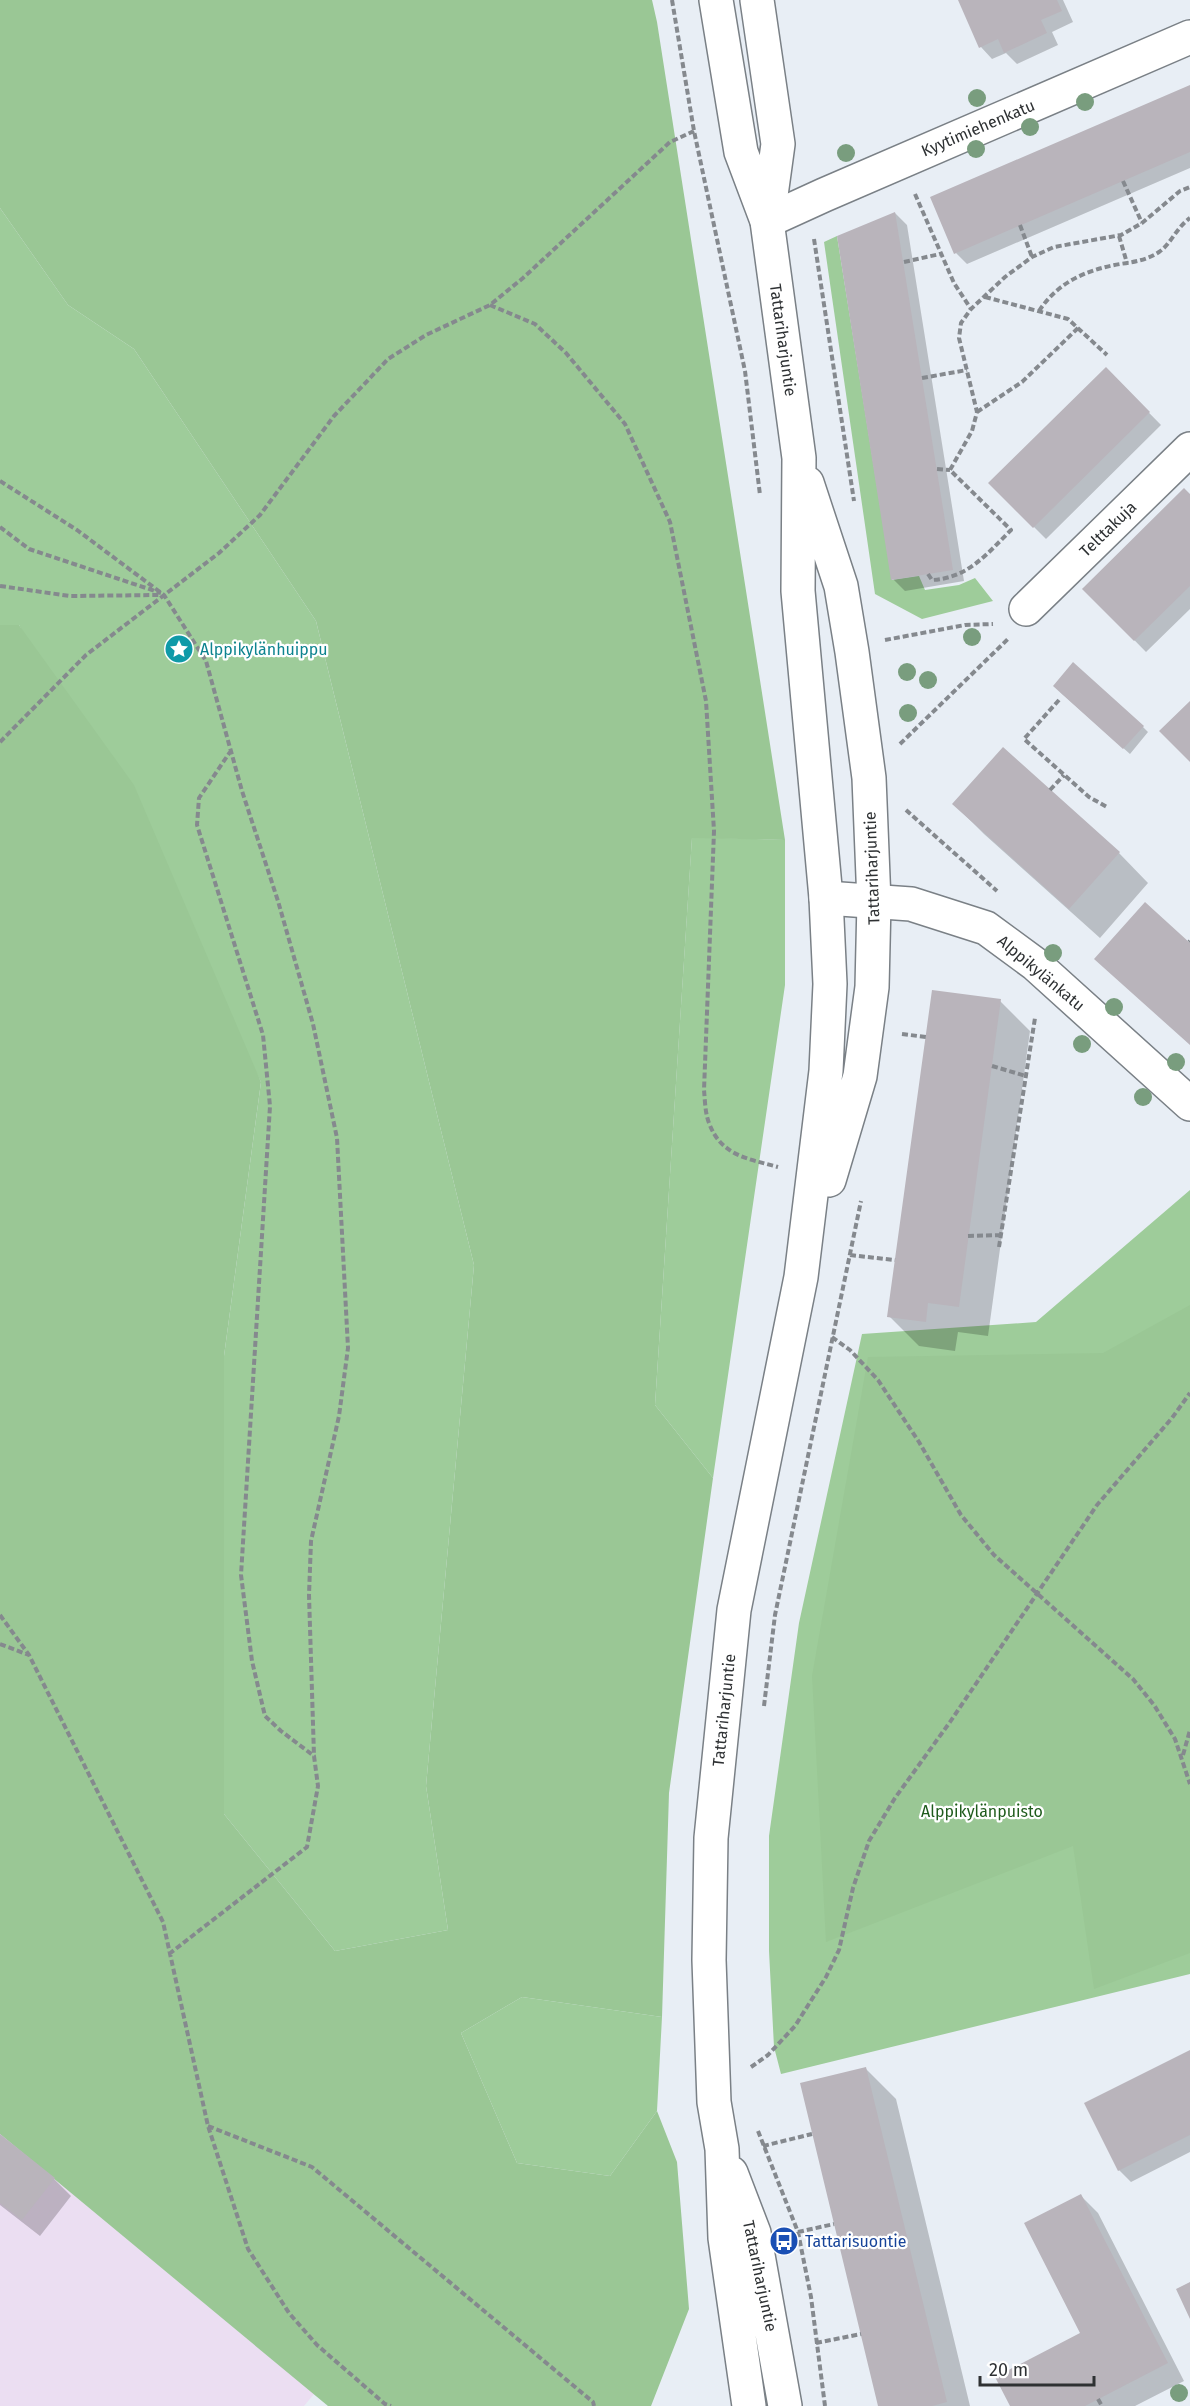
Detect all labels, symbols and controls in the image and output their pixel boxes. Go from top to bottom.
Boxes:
street label: Kyytimiehenkatu [918,96,1038,160]
street label: Tattariharjuntie [766,283,800,397]
street label: Telttakuja [1076,497,1140,561]
place icon: Alppikylänhuippu [163,633,195,665]
place label: Alppikylänhuippu [200,640,328,659]
street label: Tattariharjuntie [861,811,883,925]
street label: Alppikylänkatu [994,931,1088,1015]
street label: Tattariharjuntie [709,1653,739,1767]
park label: Alppikylänpuisto [921,1802,1043,1821]
street label: Tattariharjuntie [739,2219,781,2333]
bus stop icon: Tattarisuontie [768,2225,800,2257]
place label: Tattarisuontie [805,2232,907,2251]
scale bar [980,2349,1094,2387]
text: 20 m [989,2359,1028,2381]

